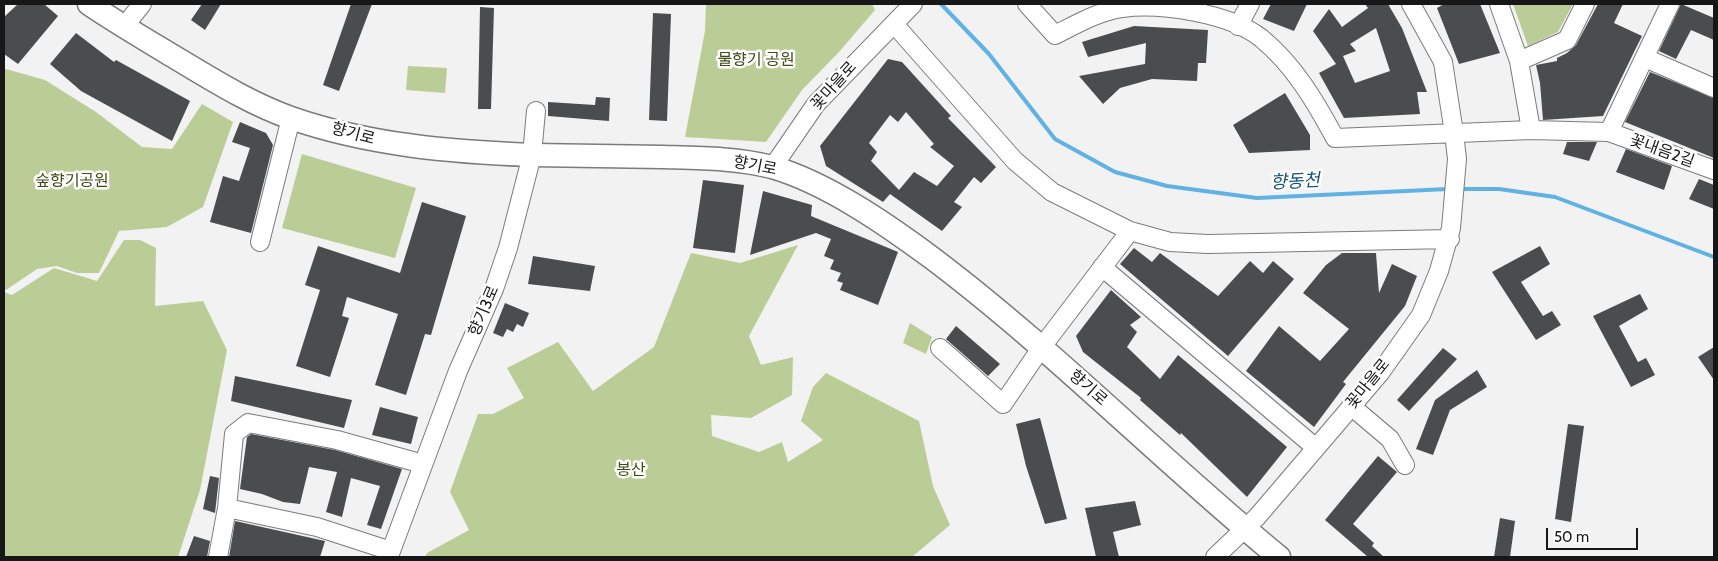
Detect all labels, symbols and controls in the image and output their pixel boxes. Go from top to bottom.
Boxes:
park label: 물향기 공원 [717,50,795,70]
street label: 꽃마을로 [807,58,861,114]
street label: 향기로 [329,119,377,149]
street label: 꽃내음2길 [1627,130,1697,172]
street label: 향기로 [731,152,779,180]
water label: 향동천 [1270,170,1320,194]
park label: 숲향기공원 [35,171,109,191]
street label: 향기3로 [465,283,503,339]
street label: 꽃마을로 [1342,355,1394,413]
street label: 향기로 [1065,366,1111,410]
park label: 봉산 [616,460,646,480]
scale bar [1548,518,1640,550]
text: 50 m [1554,528,1589,546]

